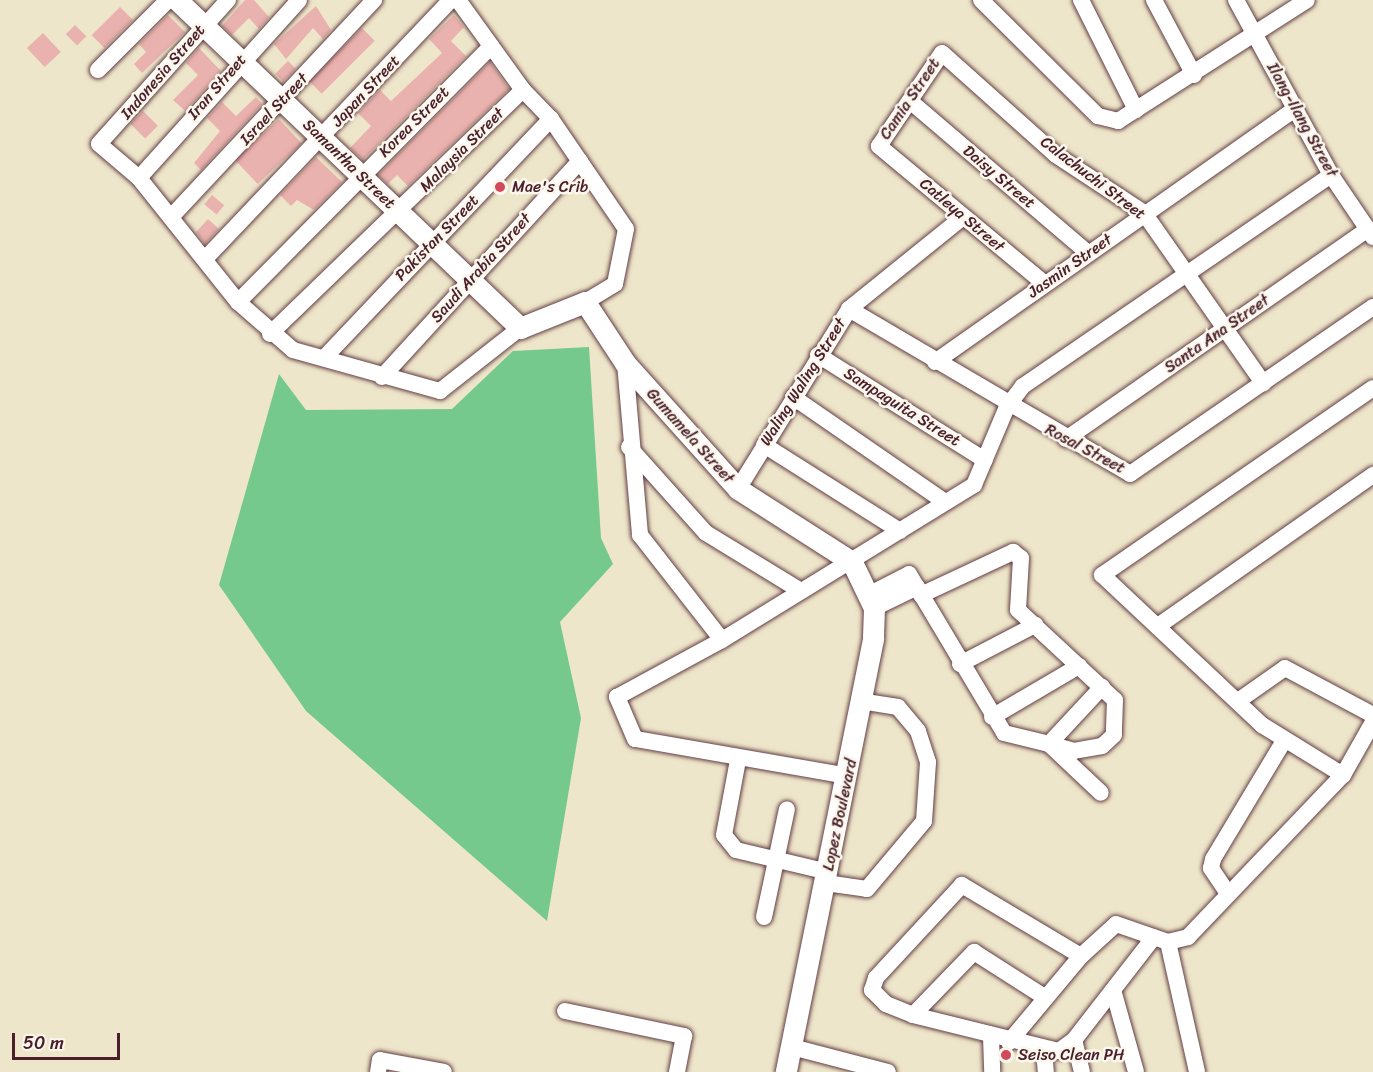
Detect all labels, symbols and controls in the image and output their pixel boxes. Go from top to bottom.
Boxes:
street label: Indonesia Street [117,21,209,123]
street label: Iran Street [183,50,251,124]
street label: Japan Street [328,51,404,131]
street label: Camia Street [876,55,944,143]
street label: Ilang-Ilang Street [1263,59,1341,181]
street label: Israel Street [236,69,312,149]
street label: Korea Street [375,83,453,161]
street label: Malaysia Street [416,104,508,196]
street label: Samantha Street [299,115,399,213]
street label: Calachuchi Street [1037,132,1149,224]
street label: Daisy Street [959,141,1039,213]
street label: Catleya Street [916,174,1008,256]
place label: Mae's Crib [512,177,588,197]
marker: Mae's Crib [493,180,507,194]
street label: Pakistan Street [391,191,483,285]
street label: Saudi Arabia Street [427,209,535,327]
street label: Jasmin Street [1024,230,1116,302]
street label: Santa Ana Street [1161,291,1273,377]
street label: Waling Waling Street [756,315,850,449]
street label: Sampaguita Street [840,363,964,451]
street label: Gumamela Street [642,384,738,488]
street label: Rosal Street [1041,420,1129,478]
street label: Lopez Boulevard [819,758,861,872]
scale bar [15,1021,123,1059]
text: 50 m [23,1027,64,1059]
place label: Seiso Clean PH [1018,1045,1125,1065]
marker: Seiso Clean PH [999,1048,1013,1062]

